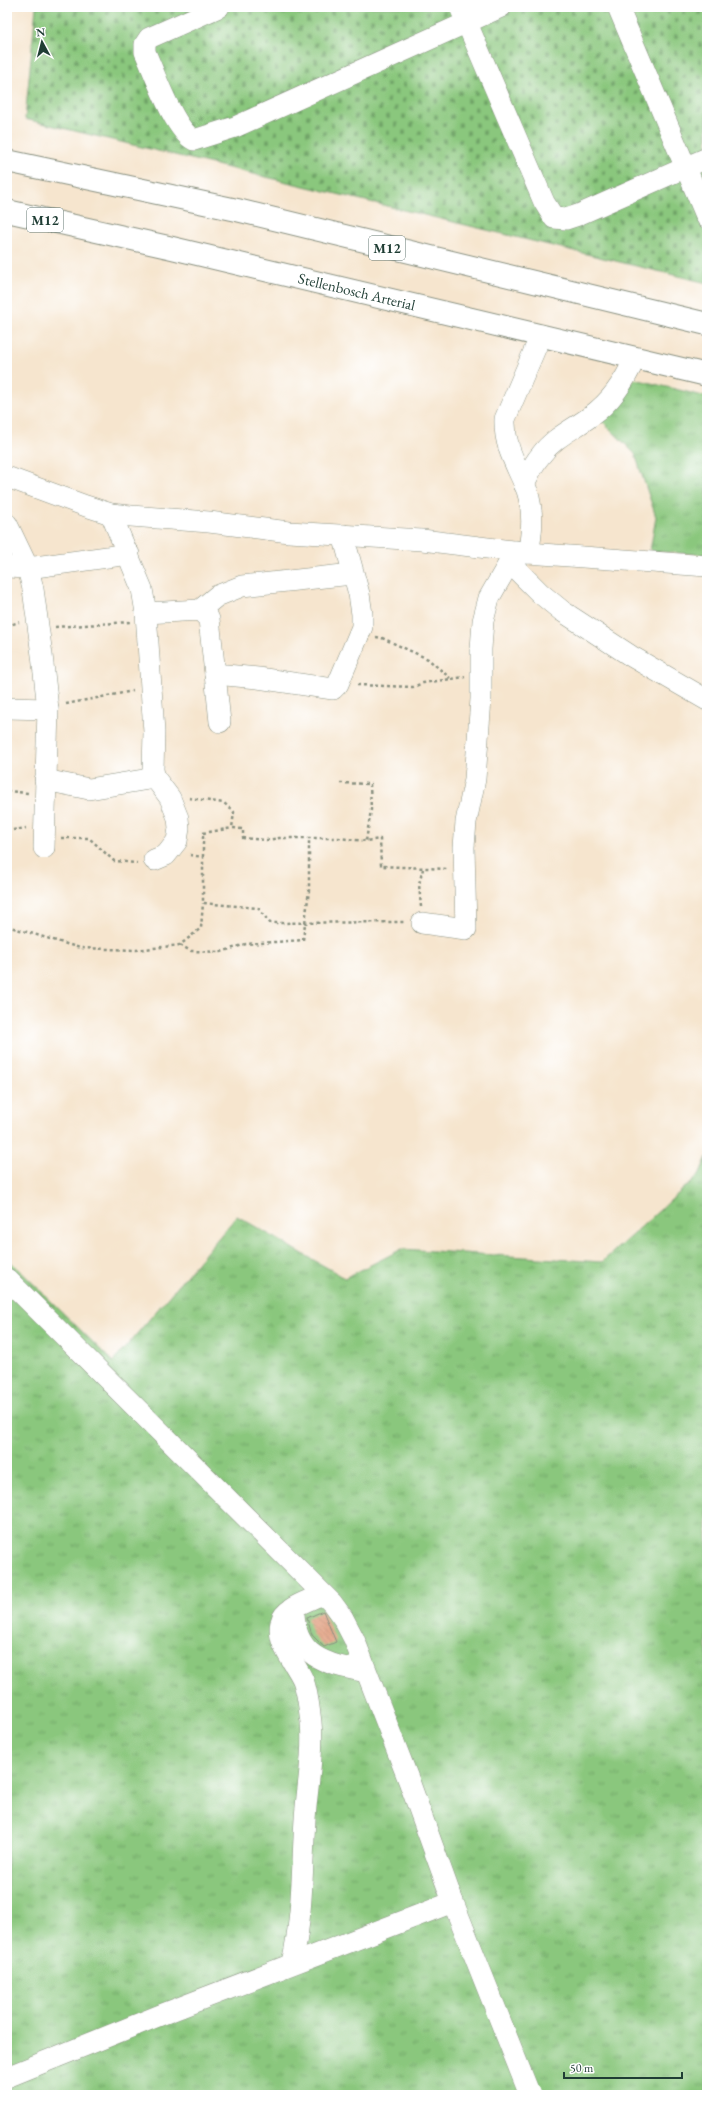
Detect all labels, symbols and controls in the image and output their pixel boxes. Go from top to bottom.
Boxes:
north arrow [22,22,62,62]
text: N [36,25,46,40]
road number: M12 [27,208,63,232]
road number: M12 [369,236,405,260]
street label: Stellenbosch Arterial [296,268,418,315]
scale bar [564,2054,682,2080]
text: 50 m [570,2060,594,2076]

